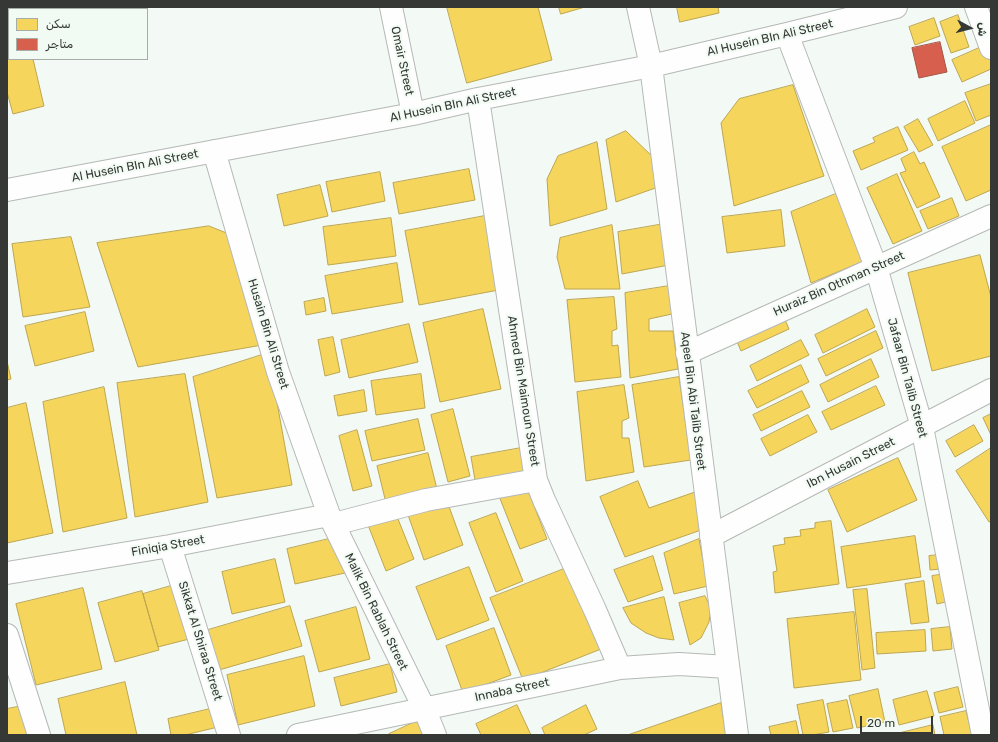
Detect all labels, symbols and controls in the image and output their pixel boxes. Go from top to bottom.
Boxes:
legend [8,8,148,60]
north arrow [950,8,990,48]
text: سكن [46,17,71,31]
street label: Al Husein BIn Ali Street [706,17,834,59]
text: ش [975,22,990,37]
street label: Omair Street [388,25,416,97]
text: متاجر [46,37,73,51]
street label: Al Husein BIn Ali Street [389,85,517,125]
street label: Al Husein BIn Ali Street [70,147,200,185]
street label: Huraiz Bin Othman Street [771,248,907,320]
street label: Husain Bin Ali Street [244,277,292,391]
street label: Ahmed Bin Maimoun Street [504,314,542,468]
street label: Jafaar Bin Talib Street [884,316,930,440]
street label: Aqeel Bin Abi Talib Street [677,331,709,471]
street label: Ibn Husain Street [805,435,897,491]
street label: Finiqia Street [130,532,206,560]
street label: Malik Bin Rablah Street [341,551,411,673]
street label: Sikkat Al Shiraa Street [175,580,225,702]
street label: Innaba Street [473,675,551,705]
scale bar [862,708,935,734]
text: 20 m [867,716,895,730]

